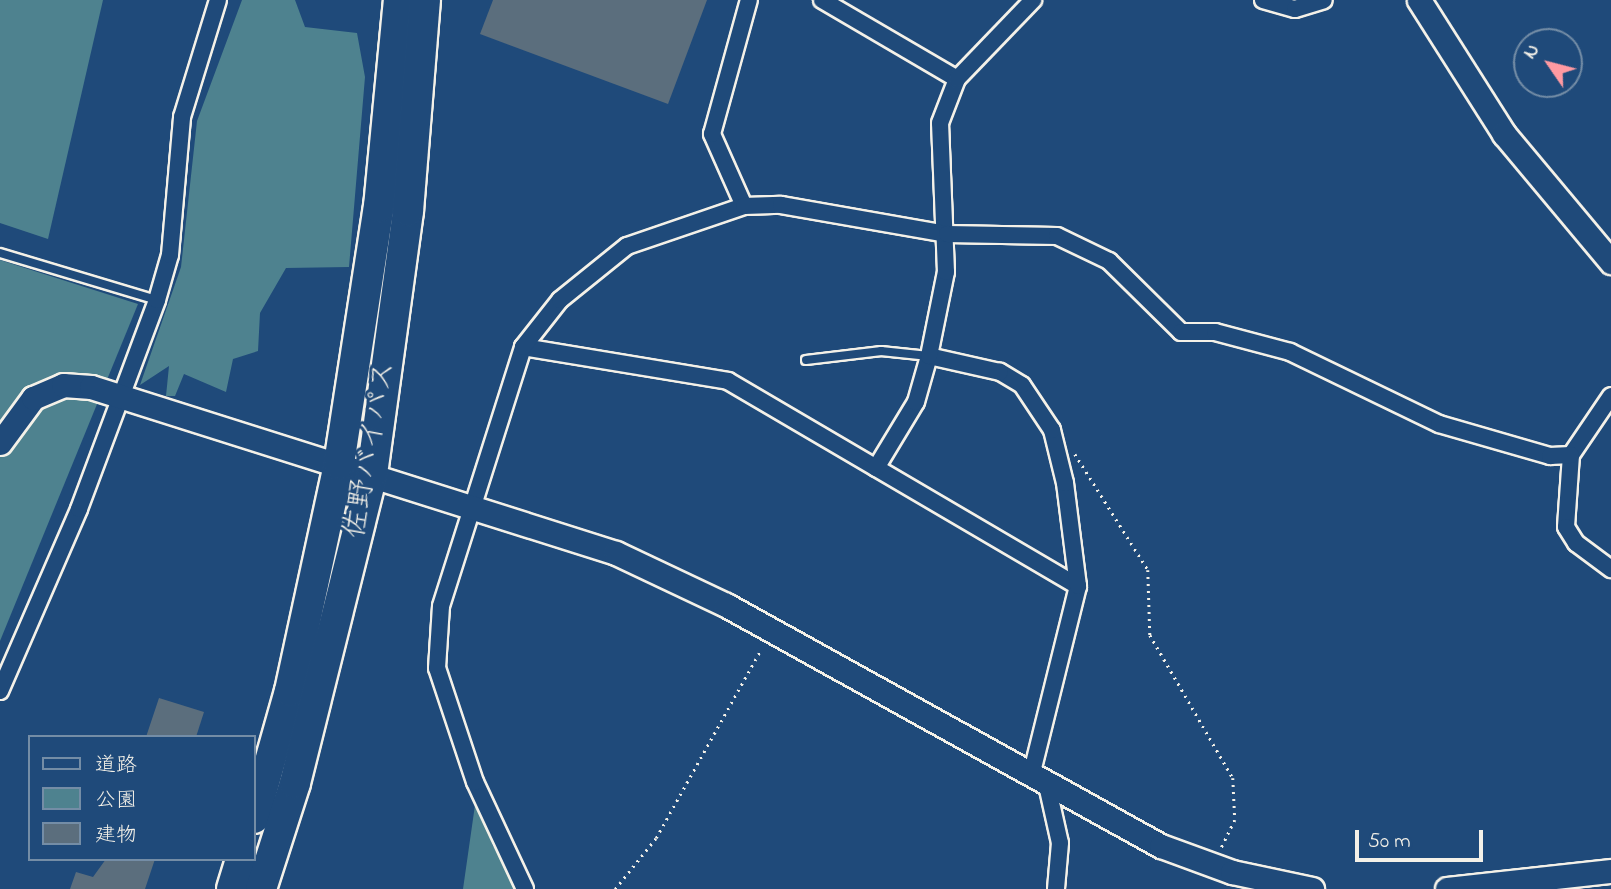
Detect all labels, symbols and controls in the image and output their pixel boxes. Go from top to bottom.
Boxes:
north arrow [1513,28,1583,98]
text: N [1517,39,1547,65]
street label: 佐野バイパス [338,358,404,542]
legend [28,735,256,861]
text: 道路 [95,751,137,781]
text: 公園 [95,786,137,816]
scale bar [1359,816,1487,860]
text: 建物 [95,821,137,851]
text: 50 m [1368,827,1411,857]

